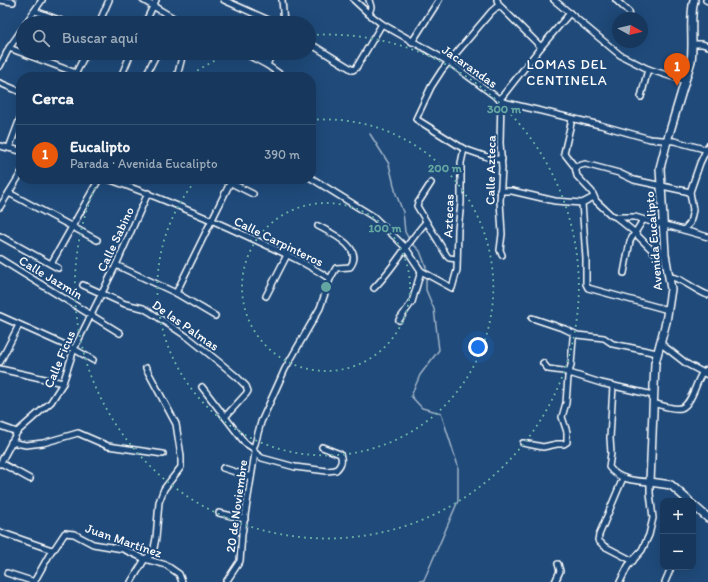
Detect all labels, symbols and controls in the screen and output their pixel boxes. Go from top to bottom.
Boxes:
north arrow [612,12,648,48]
search box [16,16,316,60]
icon: search [30,27,52,49]
text: Buscar aquí [62,29,138,47]
street label: Jacarandas [439,42,500,91]
pin: 1 [664,53,690,86]
district label: LOMAS DEL CENTINELA [526,56,608,89]
text: Cerca [32,88,74,108]
text: 300 m [487,102,522,116]
street label: Calle Azteca [482,135,499,205]
text: Eucalipto [70,138,130,156]
text: 1 [42,147,48,162]
text: 390 m [264,147,300,162]
text: Parada · Avenida Eucalipto [70,156,218,171]
text: 200 m [428,161,463,175]
street label: Avenida Eucalipto [642,190,665,291]
street label: Aztecas [440,194,457,238]
street label: Calle Sabino [94,204,137,274]
street label: Calle Carpinteros [232,213,326,270]
text: 100 m [368,221,402,235]
street label: Calle Jazmín [16,253,85,302]
centre of rings [319,280,333,294]
street label: De las Palmas [150,297,222,354]
street label: Calle Ficus [41,328,78,390]
your location [468,337,488,357]
street label: 20 de Noviembre [223,459,250,554]
map controls [660,498,696,570]
button: + [660,498,696,534]
street label: Juan Martínez [84,520,164,561]
button: − [660,534,696,570]

